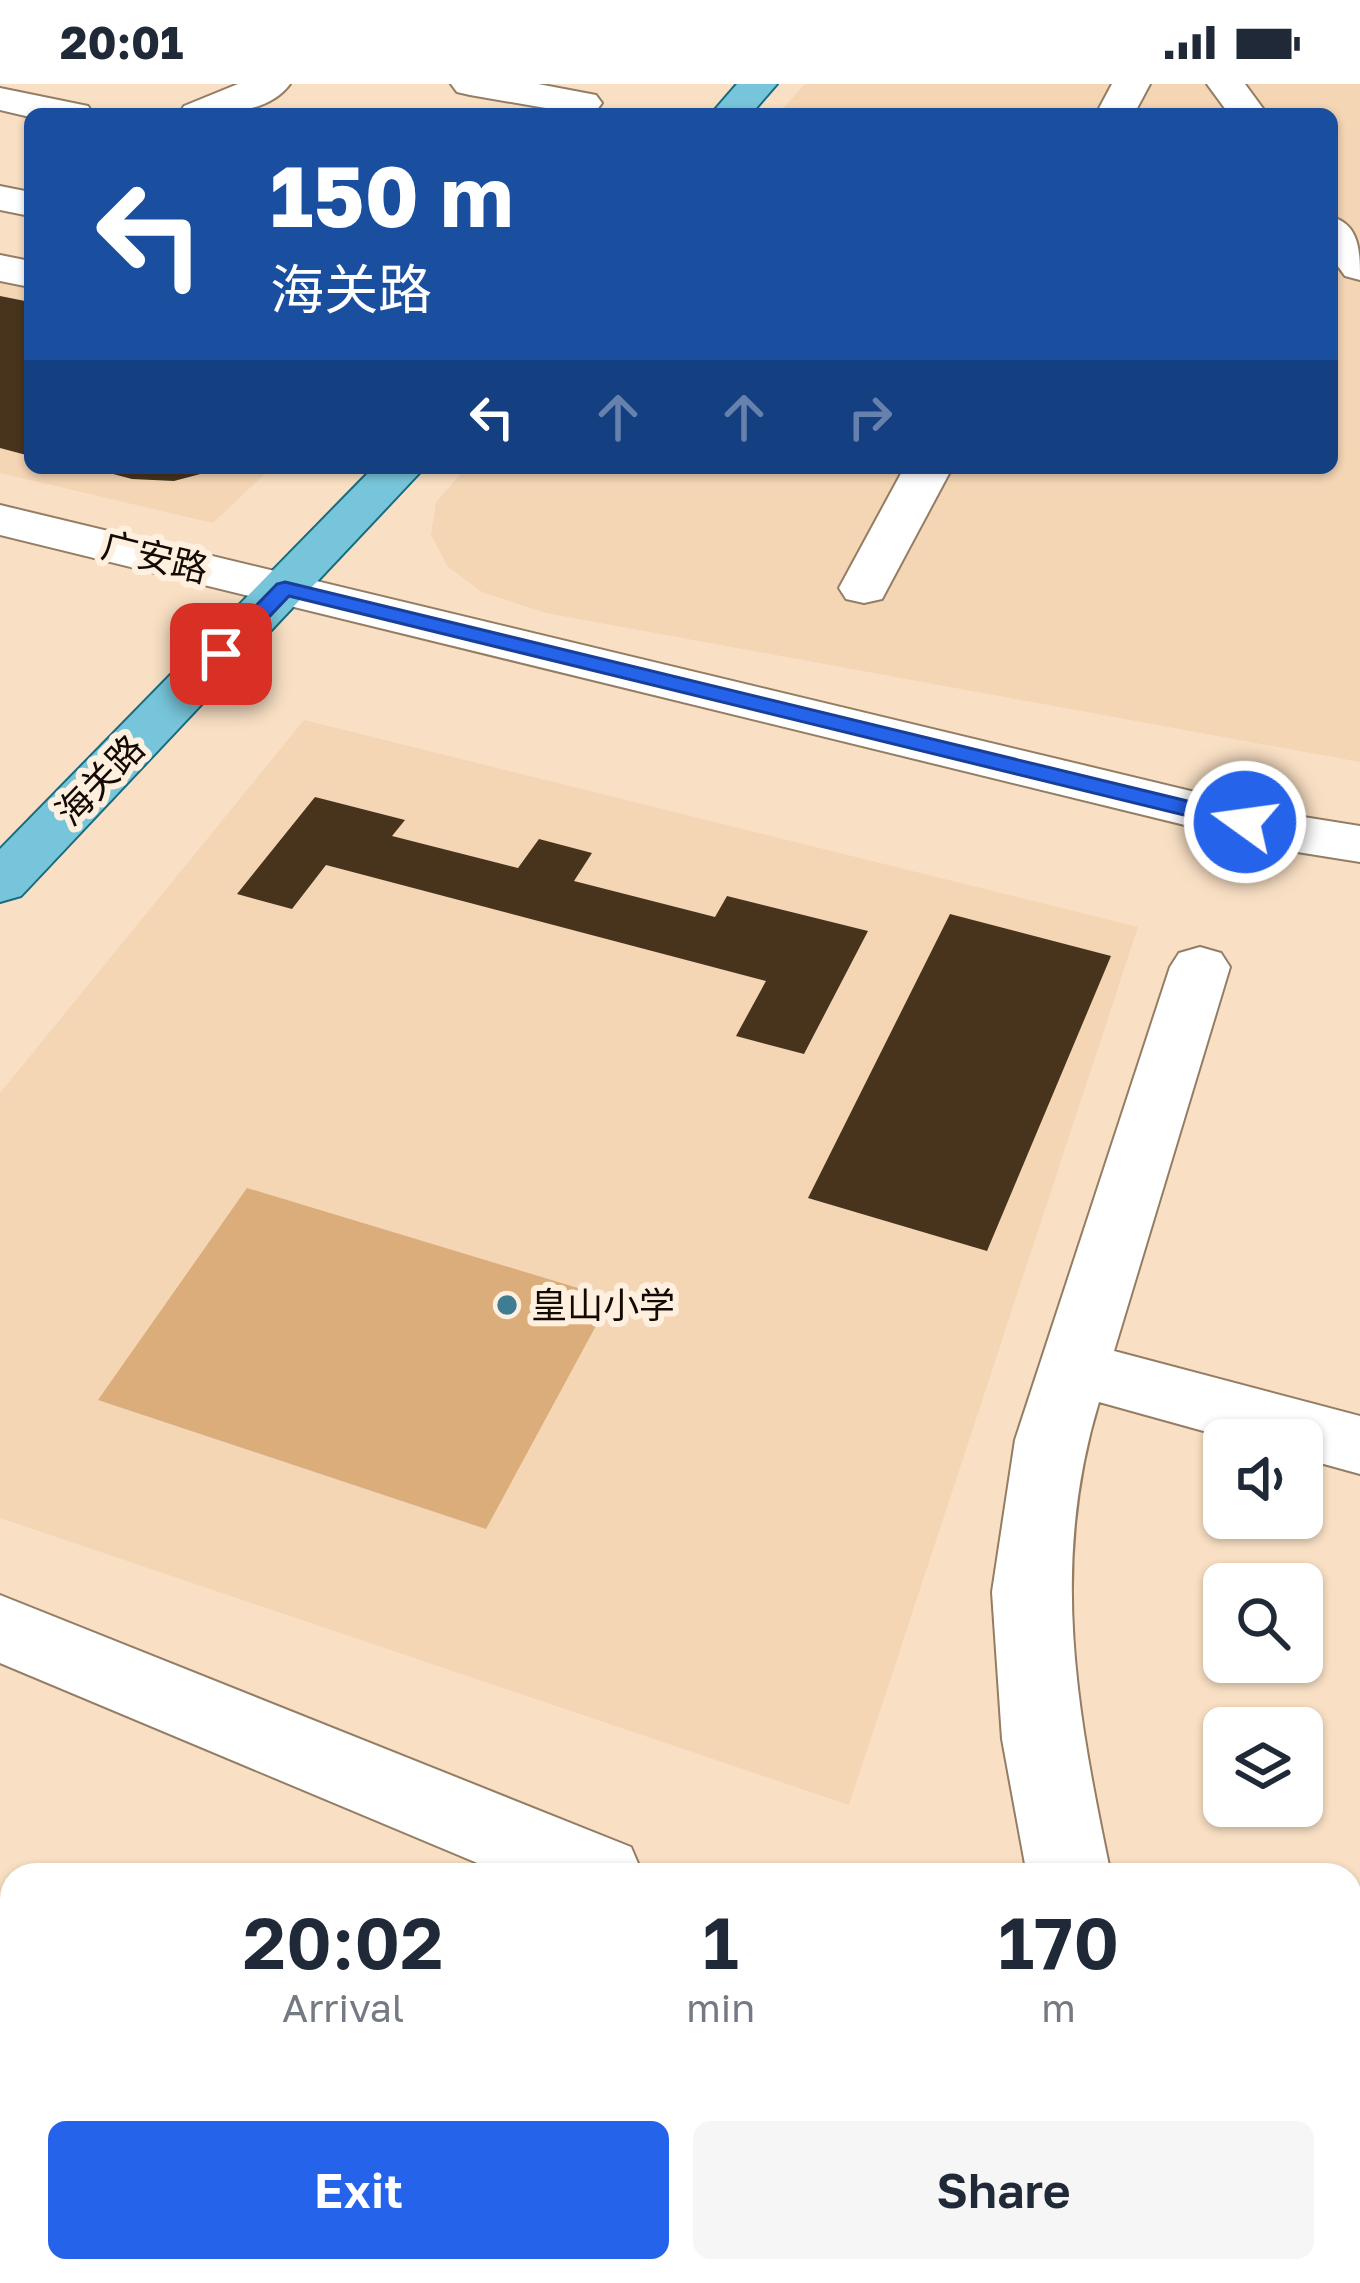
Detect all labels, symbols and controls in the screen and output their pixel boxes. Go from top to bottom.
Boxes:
text: 20:01 [60,15,184,69]
text: 150 m [270,145,514,245]
icon: left [72,156,228,312]
text: 海关路 [270,256,432,321]
icon: left [459,384,525,450]
icon: ahead [585,384,651,450]
icon: ahead [711,384,777,450]
icon: right [837,384,903,450]
street label: 广安路 [98,523,213,590]
pin [170,603,272,705]
icon: arrive [188,621,254,687]
street label: 海关路 [47,726,153,833]
position arrow [1182,759,1308,885]
place label: 皇山小学 [531,1283,675,1326]
marker: 皇山小学 [494,1292,520,1318]
map controls [1203,1419,1323,1827]
button: sound [1203,1419,1323,1539]
button: search [1203,1563,1323,1683]
button: layers [1203,1707,1323,1827]
text: 20:02 [243,1898,443,1985]
text: 1 [703,1898,739,1985]
text: 170 [998,1898,1119,1985]
text: Arrival [282,1984,404,2031]
text: min [686,1984,755,2031]
text: m [1041,1984,1076,2031]
button: Exit [48,2121,669,2259]
button: Share [693,2121,1314,2259]

